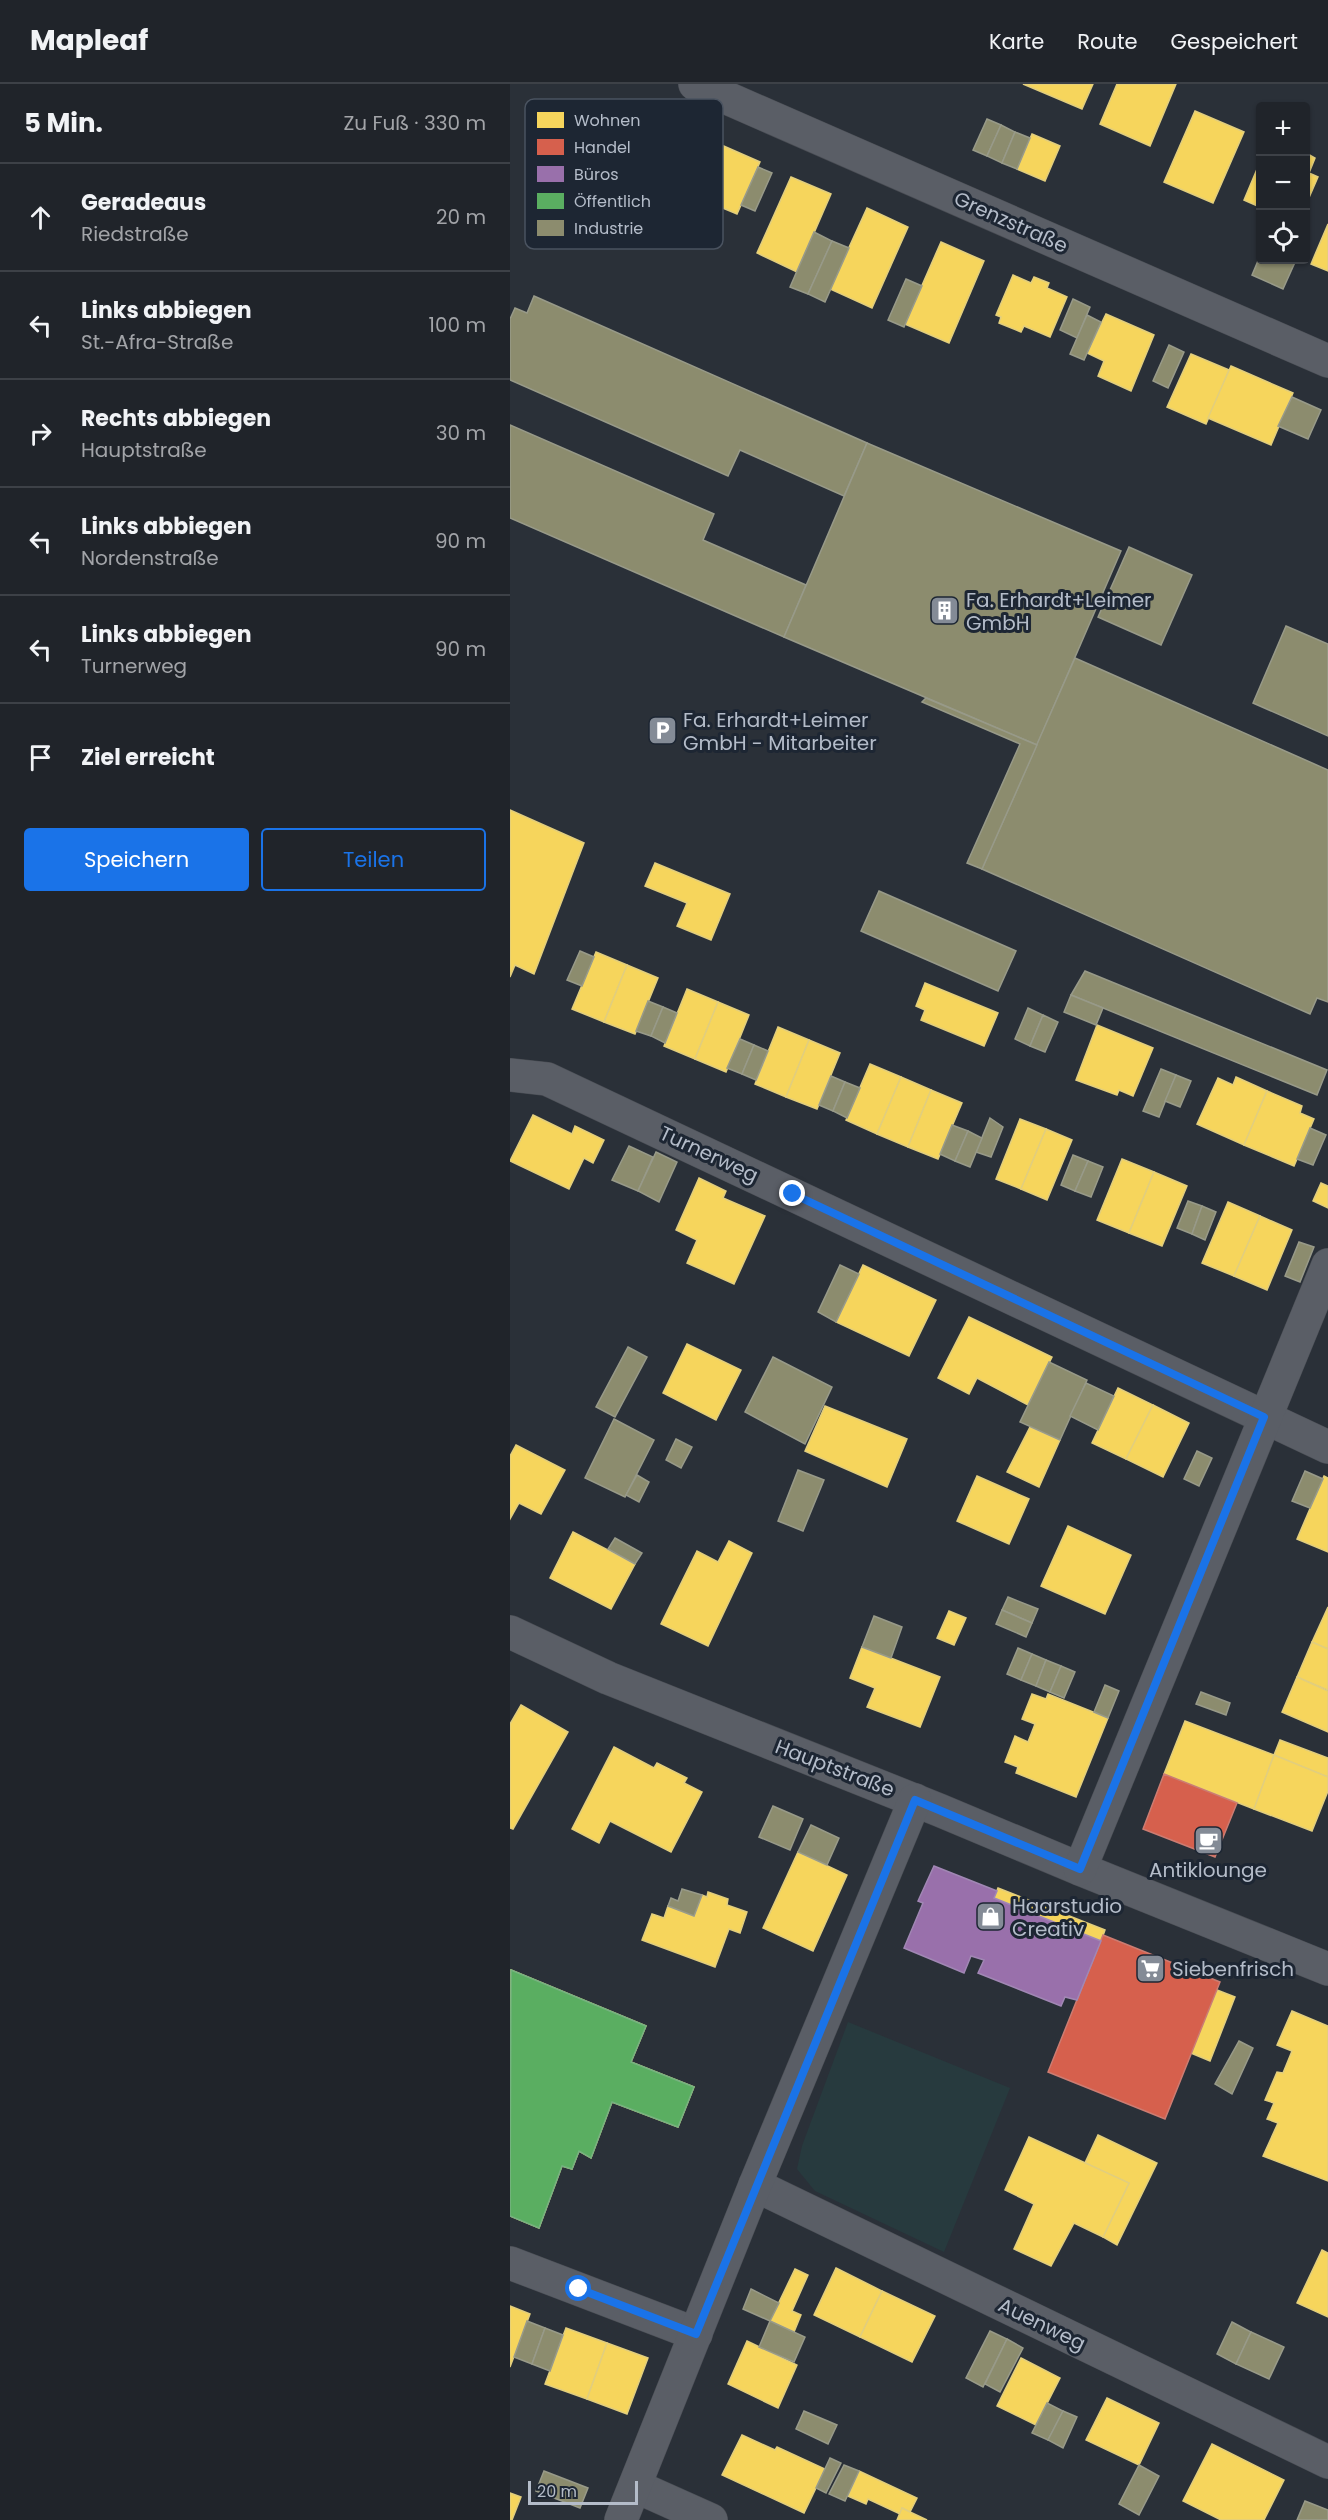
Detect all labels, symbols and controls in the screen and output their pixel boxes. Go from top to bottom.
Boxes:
text: Mapleaf [30,21,148,60]
text: Karte [989,27,1044,56]
text: Route [1077,27,1138,56]
text: Gespeichert [1171,27,1298,56]
legend [525,99,723,249]
map controls [1256,102,1310,264]
button: + [1256,102,1310,156]
text: 5 Min. [24,105,103,141]
text: Zu Fuß · 330 m [344,109,486,137]
text: Wohnen [574,109,641,132]
text: Handel [574,136,631,159]
button: − [1256,156,1310,210]
text: Büros [574,163,619,186]
street label: Grenzstraße [950,184,1072,260]
text: Geradeaus [81,187,206,218]
text: Öffentlich [574,190,651,213]
icon: ahead [24,201,57,234]
text: 20 m [436,203,486,231]
button: locate [1256,210,1310,264]
text: Industrie [574,217,643,240]
text: Riedstraße [81,220,189,248]
text: Links abbiegen [81,295,252,326]
icon: left [24,309,57,342]
text: 100 m [429,311,486,339]
text: St.-Afra-Straße [81,328,233,356]
text: Rechts abbiegen [81,403,271,434]
icon: right [24,417,57,450]
text: 30 m [436,419,486,447]
text: Hauptstraße [81,436,207,464]
text: Links abbiegen [81,511,252,542]
icon: left [24,525,57,558]
text: 90 m [435,527,486,555]
text: Nordenstraße [81,544,219,572]
place label: Fa. Erhardt+Leimer GmbH [966,586,1152,637]
building icon: Fa. Erhardt+Leimer GmbH [929,595,961,627]
text: Links abbiegen [81,619,252,650]
icon: left [24,633,57,666]
text: 90 m [435,635,486,663]
text: Turnerweg [81,652,187,680]
place label: Fa. Erhardt+Leimer GmbH - Mitarbeiter [683,706,877,757]
parking icon: Fa. Erhardt+Leimer GmbH - Mitarbeiter [646,715,678,747]
icon: arrive [24,741,57,774]
text: Ziel erreicht [81,742,215,773]
button: Speichern [24,828,249,891]
button: Teilen [261,828,486,891]
street label: Turnerweg [655,1119,763,1189]
route end [779,1180,805,1206]
street label: Hauptstraße [771,1732,899,1804]
cafe icon: Antiklounge [1192,1824,1224,1856]
place label: Antiklounge [1149,1856,1267,1884]
place label: Haarstudio Creativ [1012,1892,1122,1943]
shop icon: Haarstudio Creativ [975,1901,1007,1933]
supermarket icon: Siebenfrisch [1135,1953,1167,1985]
place label: Siebenfrisch [1172,1955,1294,1983]
route start [565,2275,591,2301]
street label: Auenweg [994,2291,1090,2357]
scale bar [528,2478,638,2506]
text: 20 m [537,2480,577,2503]

